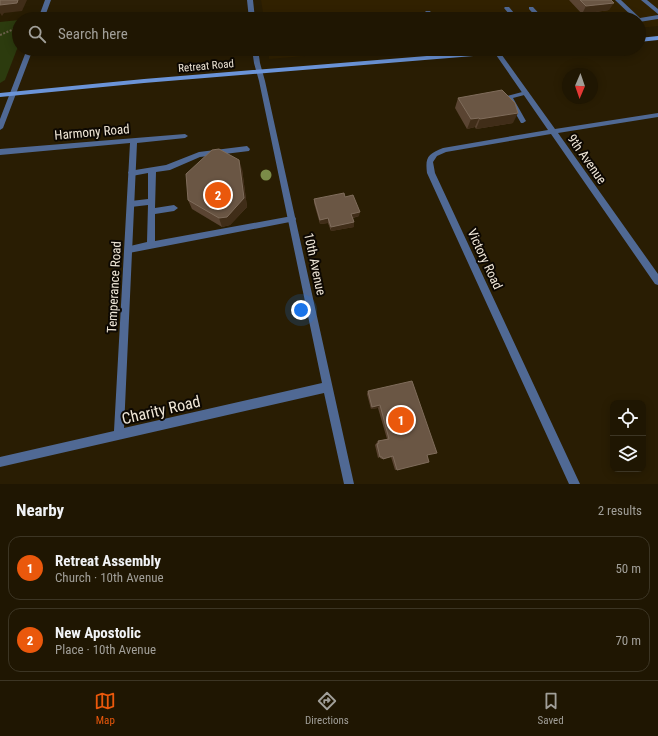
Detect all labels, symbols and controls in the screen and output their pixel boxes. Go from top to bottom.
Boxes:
search box [12,12,646,56]
icon: search [26,23,48,45]
text: Search here [58,25,128,43]
street label: Retreat Road [178,57,234,75]
north arrow [562,68,598,104]
street label: Harmony Road [54,121,130,143]
street label: 9th Avenue [565,131,609,187]
pin: 2 [205,180,231,210]
street label: Victory Road [464,226,506,292]
street label: 10th Avenue [301,231,329,297]
street label: Temperance Road [104,241,124,333]
your location [291,300,311,320]
street label: Charity Road [120,392,202,428]
map controls [610,400,646,472]
button: locate [610,400,646,436]
pin: 1 [388,405,414,435]
button: layers [610,436,646,472]
text: Nearby [16,500,64,520]
text: 2 results [598,503,642,518]
text: Retreat Assembly [55,552,161,570]
text: 1 [27,561,33,576]
text: 50 m [615,561,641,576]
text: Church · 10th Avenue [55,570,164,585]
text: New Apostolic [55,624,141,642]
text: 2 [27,633,33,648]
text: 70 m [615,633,641,648]
text: Place · 10th Avenue [55,642,156,657]
tab: Map [94,690,116,727]
tab: Directions [305,690,349,727]
tab: Saved [538,690,564,727]

